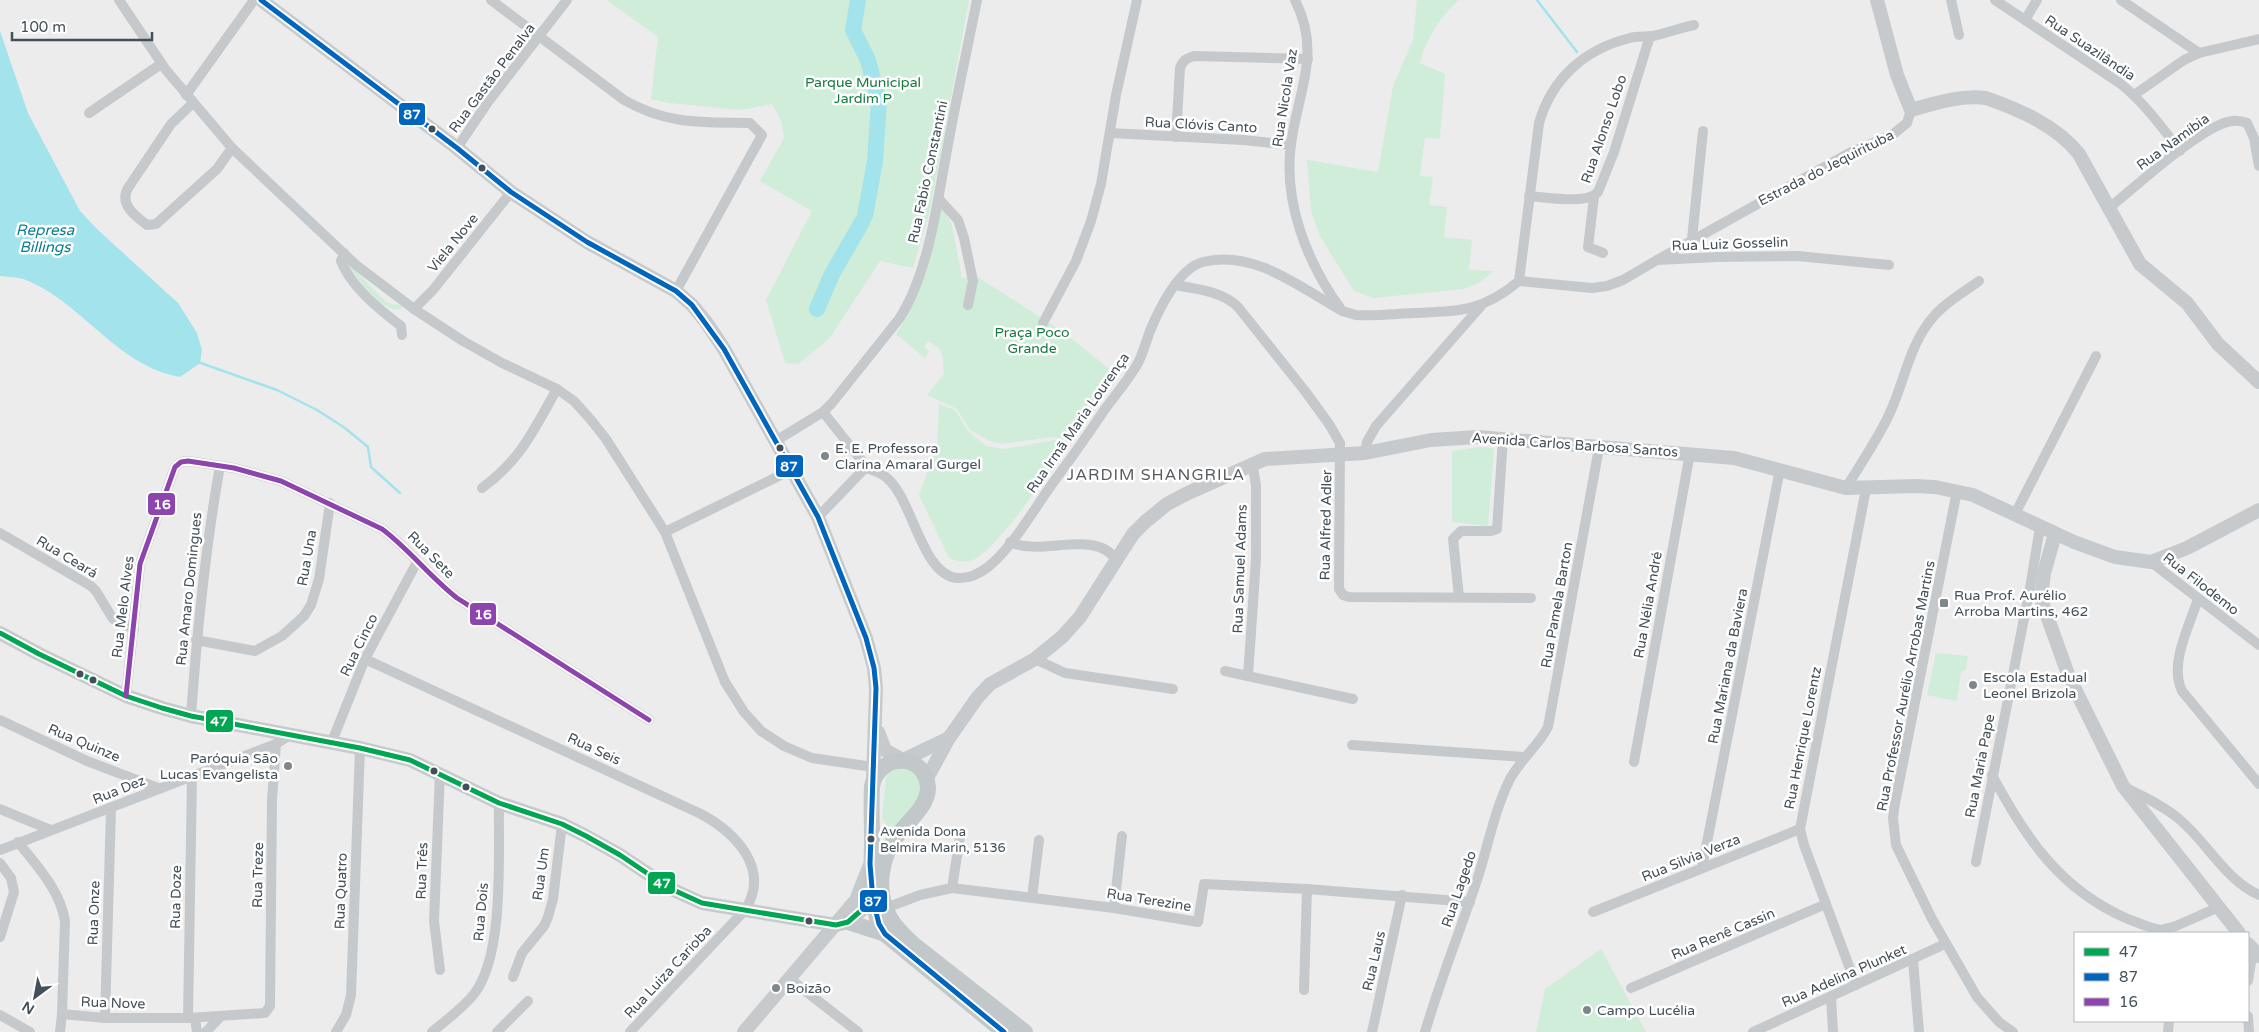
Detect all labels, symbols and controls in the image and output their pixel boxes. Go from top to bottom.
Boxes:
scale bar [12,10,152,42]
street label: Rua Suazilândia [2042,11,2138,85]
text: 100 m [20,18,66,36]
street label: Rua Gastão Penalva [445,20,539,136]
street label: Rua Nicola Vaz [1269,48,1301,148]
street label: Rua Alonso Lobo [1577,72,1631,186]
park label: Parque Municipal Jardim P [805,74,921,107]
street label: Rua Fabio Constantini [905,99,951,245]
line badge: 87 [398,102,426,126]
text: 87 [403,106,421,123]
street label: Rua Namíbia [2133,110,2213,174]
street label: Rua Clóvis Canto [1144,114,1258,136]
unlabelled marker [427,124,437,134]
street label: Estrada do Jequirituba [1755,126,1897,210]
unlabelled marker [477,163,487,173]
street label: Viela Nove [424,210,482,276]
water label: Represa Billings [16,221,75,256]
street label: Rua Luiz Gosselin [1671,233,1789,255]
park label: Praça Poco Grande [994,324,1070,357]
street label: Rua Irmã Maria Lourença [1023,350,1133,496]
street label: Avenida Carlos Barbosa Santos [1471,429,1679,461]
place label: E. E. Professora Clarina Amaral Gurgel [835,440,981,473]
unlabelled marker [775,443,785,453]
marker: E. E. Professora Clarina Amaral Gurgel [819,450,831,462]
line badge: 87 [775,454,804,478]
text: 87 [780,458,798,475]
district label: JARDIM SHANGRILA [1067,465,1245,485]
street label: Rua Alfred Adler [1317,469,1335,580]
line badge: 16 [147,492,176,516]
text: 16 [153,496,171,513]
street label: Rua Samuel Adams [1229,504,1251,634]
street label: Rua Amaro Domingues [172,511,206,666]
street label: Rua Sete [404,528,458,582]
street label: Rua Una [294,529,320,587]
street label: Rua Ceará [33,532,101,582]
street label: Rua Pamela Barton [1538,541,1576,669]
street label: Rua Filodemo [2160,549,2242,619]
street label: Rua Nélia André [1630,550,1666,660]
street label: Rua Melo Alves [108,555,138,659]
street label: Rua Professor Aurélio Arrobas Martins [1873,559,1939,813]
street label: Rua Mariana da Baviera [1705,587,1751,745]
place label: Rua Prof. Aurélio Arroba Martins, 462 [1954,587,2088,620]
marker: Rua Prof. Aurélio Arroba Martins, 462 [1938,597,1950,609]
line badge: 16 [469,602,497,626]
text: 16 [474,606,492,623]
street label: Rua Cinco [337,611,381,679]
street label: Rua Henrique Lorentz [1781,665,1825,811]
unlabelled marker [75,669,85,679]
place label: Escola Estadual Leonel Brizola [1983,669,2087,702]
unlabelled marker [88,675,98,685]
marker: Escola Estadual Leonel Brizola [1967,679,1979,691]
line badge: 47 [205,709,234,733]
text: 47 [210,713,228,730]
street label: Rua Maria Pape [1962,713,1998,819]
street label: Rua Quinze [45,720,123,766]
street label: Rua Seis [565,729,624,769]
place label: Paróquia São Lucas Evangelista [160,750,278,783]
marker: Paróquia São Lucas Evangelista [282,760,294,772]
unlabelled marker [429,766,439,776]
street label: Rua Dez [90,772,148,808]
unlabelled marker [461,782,471,792]
place label: Avenida Dona Belmira Marin, 5136 [880,824,1006,856]
street label: Rua Silvia Verza [1639,830,1743,886]
marker: Avenida Dona Belmira Marin, 5136 [866,834,876,844]
street label: Rua Treze [249,842,267,908]
street label: Rua Três [413,842,432,900]
street label: Rua Um [529,846,553,902]
street label: Rua Lagedo [1438,848,1480,930]
street label: Rua Quatro [331,852,351,930]
street label: Rua Doze [167,865,185,929]
line badge: 47 [647,871,676,895]
text: 47 [653,875,671,892]
street label: Rua Onze [84,880,104,946]
street label: Rua Dois [470,882,492,942]
street label: Rua Terezine [1105,885,1193,915]
line badge: 87 [859,889,888,913]
text: 87 [864,893,882,910]
street label: Rua Renê Cassin [1669,904,1777,964]
unlabelled marker [804,916,814,926]
street label: Rua Luiza Carioba [621,922,715,1022]
street label: Rua Laus [1359,929,1389,993]
legend [2074,932,2249,1022]
street label: Rua Adelina Plunket [1779,941,1910,1011]
text: 47 [2119,943,2138,961]
text: 87 [2119,968,2138,986]
north arrow [10,972,60,1022]
place label: Boizão [786,980,831,997]
marker: Boizão [770,982,782,994]
street label: Rua Nove [80,993,146,1013]
text: 16 [2119,993,2138,1011]
text: N [19,997,38,1018]
place label: Campo Lucélia [1597,1002,1695,1019]
marker: Campo Lucélia [1581,1004,1593,1016]

